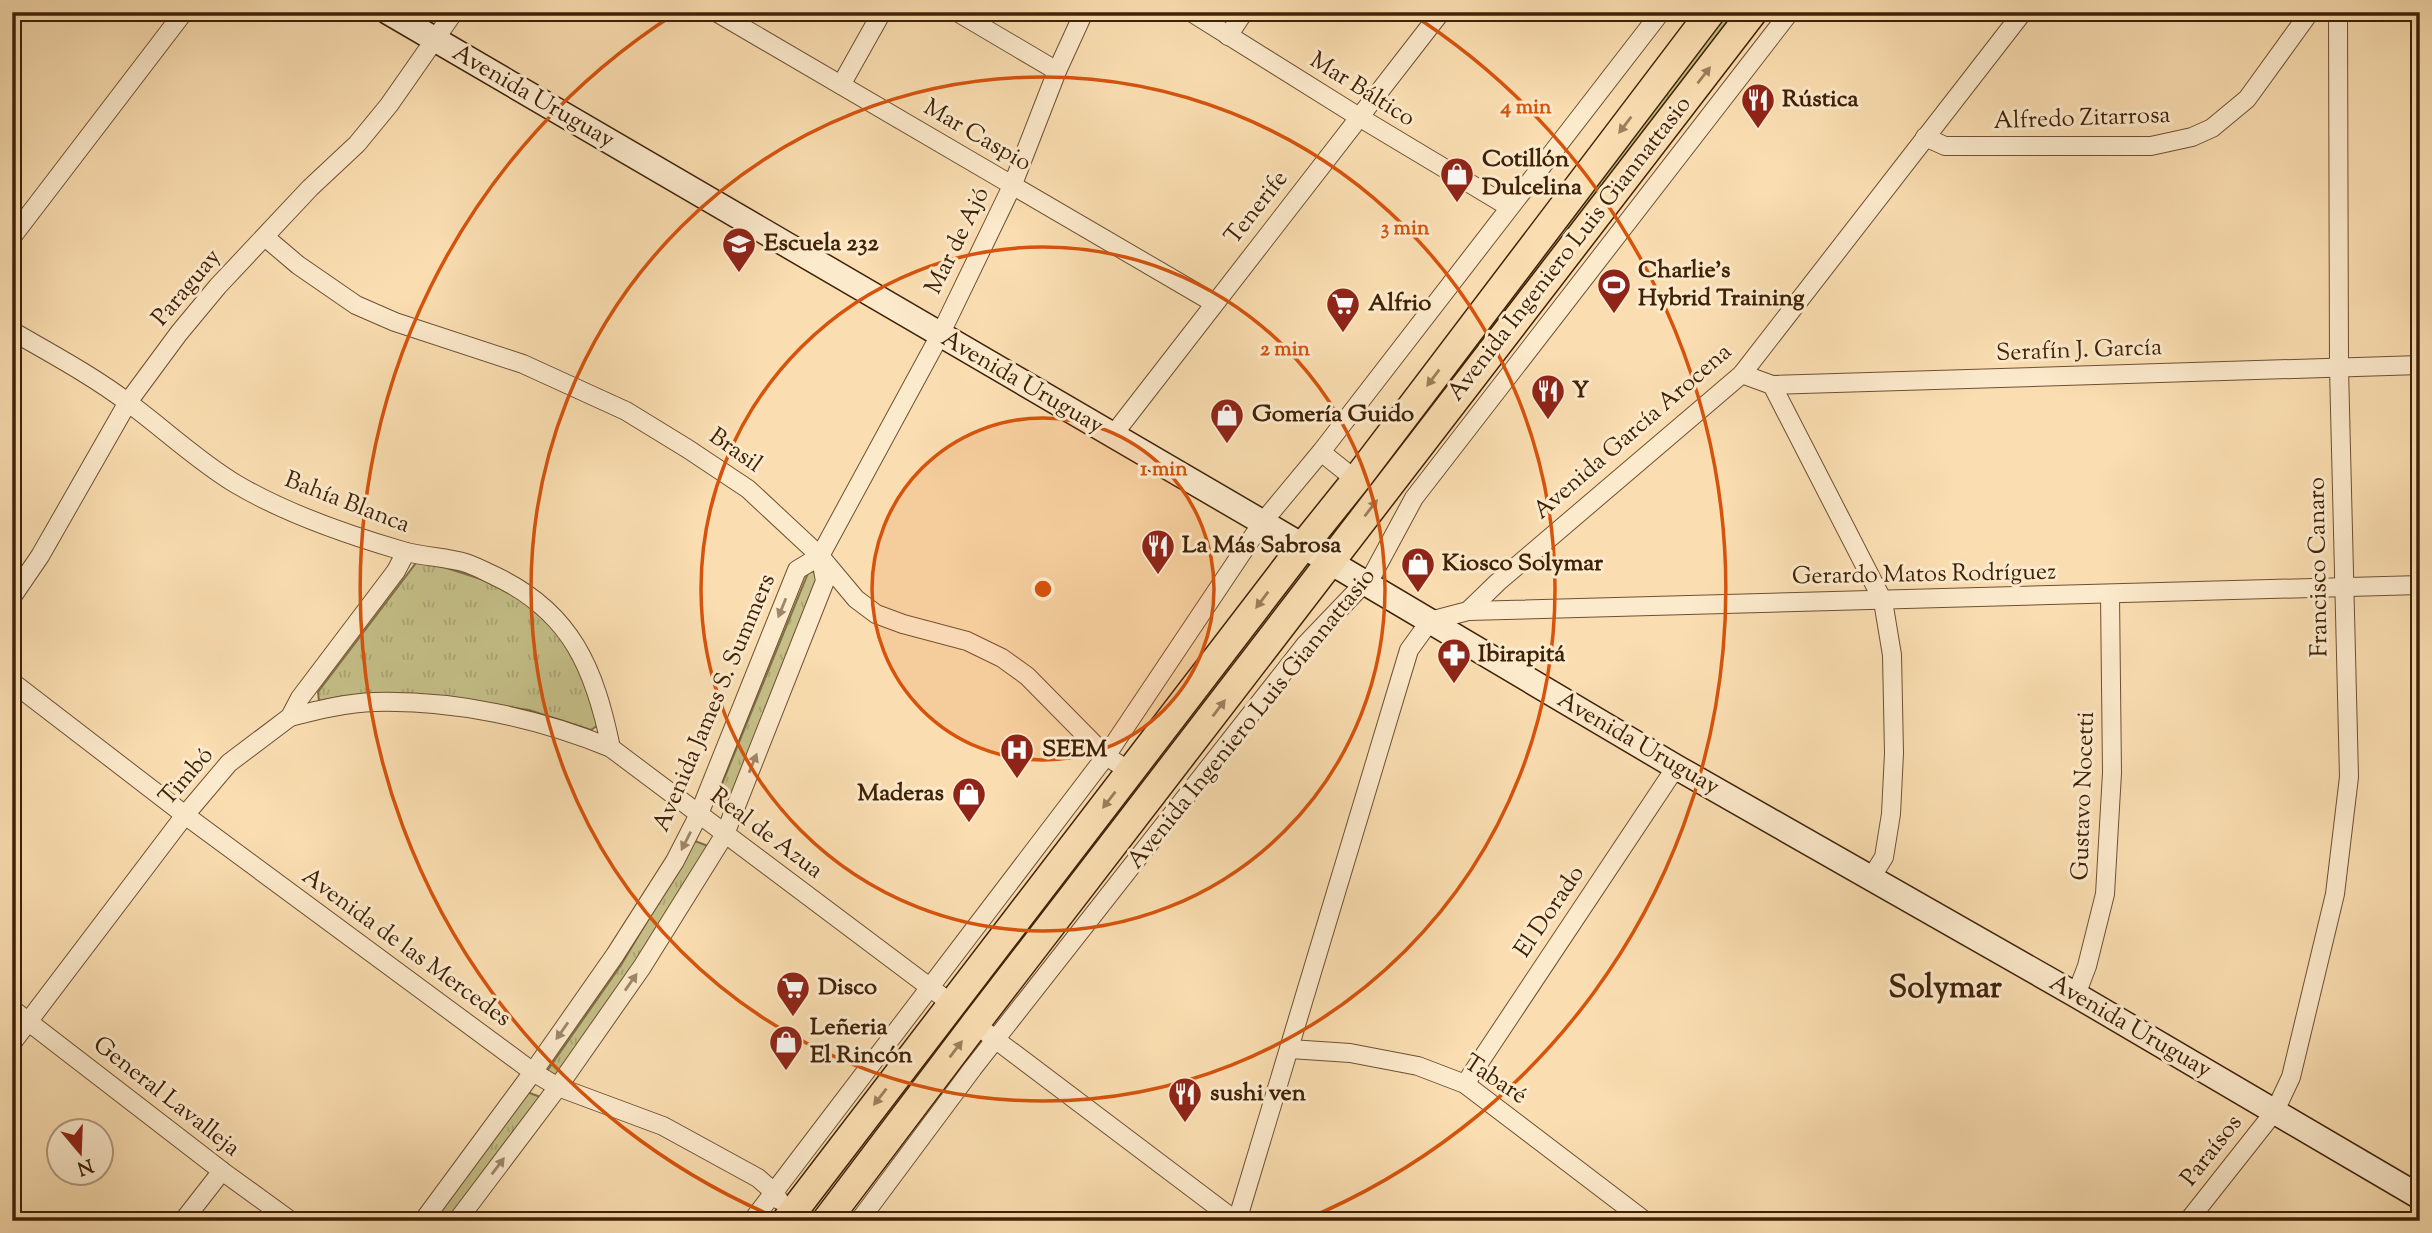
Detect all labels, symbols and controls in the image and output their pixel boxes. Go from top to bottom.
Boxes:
street label: Avenida Uruguay [445,37,621,157]
street label: Mar Báltico [1303,44,1421,136]
one-way arrow [1697,67,1712,85]
restaurant icon: Rústica [1739,81,1777,130]
place label: Rústica [1782,83,1860,117]
street label: Avenida Ingeniero Luis Giannattasio [1440,89,1700,409]
street label: Mar Caspio [917,91,1037,181]
text: 4 min [1500,93,1552,123]
street label: Alfredo Zitarrosa [1993,99,2171,139]
one-way arrow [1618,116,1632,134]
place label: Cotillón Dulcelina [1482,143,1583,205]
shop icon: Cotillón Dulcelina [1438,155,1476,204]
street label: Tenerife [1217,164,1297,252]
street label: Mar de Ajó [917,182,999,300]
text: 3 min [1381,214,1430,244]
school or university icon: Escuela 232 [720,225,758,274]
place label: Escuela 232 [764,227,879,261]
street label: Paraguay [144,242,230,334]
place label: Charlie's Hybrid Training [1638,254,1805,316]
sports icon: Charlie's Hybrid Training [1595,266,1633,315]
supermarket icon: Alfrio [1324,285,1362,334]
place label: Alfrio [1368,287,1431,321]
street label: Avenida Uruguay [934,323,1110,443]
street label: Serafín J. García [1995,331,2163,371]
text: 2 min [1260,335,1311,365]
street label: Avenida García Arocena [1526,336,1740,528]
one-way arrow [1426,368,1440,387]
restaurant icon: Y [1529,372,1567,421]
place label: Y [1572,374,1590,408]
shop icon: Gomería Guido [1208,396,1246,445]
place label: Gomería Guido [1252,398,1414,432]
street label: Brasil [701,420,769,482]
text: 1 min [1140,455,1188,485]
street label: Bahía Blanca [279,463,415,543]
street label: Francisco Canaro [2300,477,2338,657]
one-way arrow [1364,499,1378,517]
restaurant icon: La Más Sabrosa [1139,527,1177,576]
place label: La Más Sabrosa [1182,529,1342,563]
shop icon: Kiosco Solymar [1399,545,1437,594]
place label: Kiosco Solymar [1442,547,1604,581]
street label: Gerardo Matos Rodríguez [1792,556,2056,594]
street label: Avenida Ingeniero Luis Giannattasio [1120,561,1384,877]
street label: Avenida James S. Summers [645,569,785,837]
centre of rings [1031,577,1055,601]
one-way arrow [1255,591,1269,609]
one-way arrow [776,598,787,619]
pharmacy icon: Ibirapitá [1435,636,1473,685]
place label: Ibirapitá [1478,638,1566,672]
street label: Avenida Uruguay [1550,684,1726,804]
one-way arrow [1211,699,1226,717]
street label: Gustavo Nocetti [2064,711,2104,881]
hospital icon: SEEM [998,731,1036,780]
place label: SEEM [1042,733,1108,767]
street label: Timbó [152,740,222,814]
one-way arrow [747,752,758,773]
shop icon: Maderas [950,775,988,824]
place label: Maderas [857,777,944,811]
street label: Real de Azua [702,780,830,888]
one-way arrow [1101,791,1116,809]
one-way arrow [680,831,691,851]
street label: El Dorado [1507,859,1593,965]
street label: Avenida de las Mercedes [294,860,518,1036]
district label: Solymar [1888,966,2003,1012]
street label: Avenida Uruguay [2042,967,2218,1087]
supermarket icon: Disco [774,969,812,1018]
place label: Disco [818,971,877,1005]
one-way arrow [624,973,638,991]
place label: Leñeria El Rincón [810,1011,913,1073]
one-way arrow [555,1022,569,1040]
shop icon: Leñeria El Rincón [767,1023,805,1072]
street label: General Lavalleja [85,1029,247,1165]
one-way arrow [948,1040,962,1058]
street label: Tabaré [1457,1047,1533,1113]
restaurant icon: sushi ven [1166,1075,1204,1124]
place label: sushi ven [1210,1077,1307,1111]
one-way arrow [873,1088,888,1106]
street label: Paraísos [2173,1108,2251,1194]
north arrow [46,1118,116,1188]
text: N [73,1150,96,1181]
one-way arrow [491,1157,505,1176]

